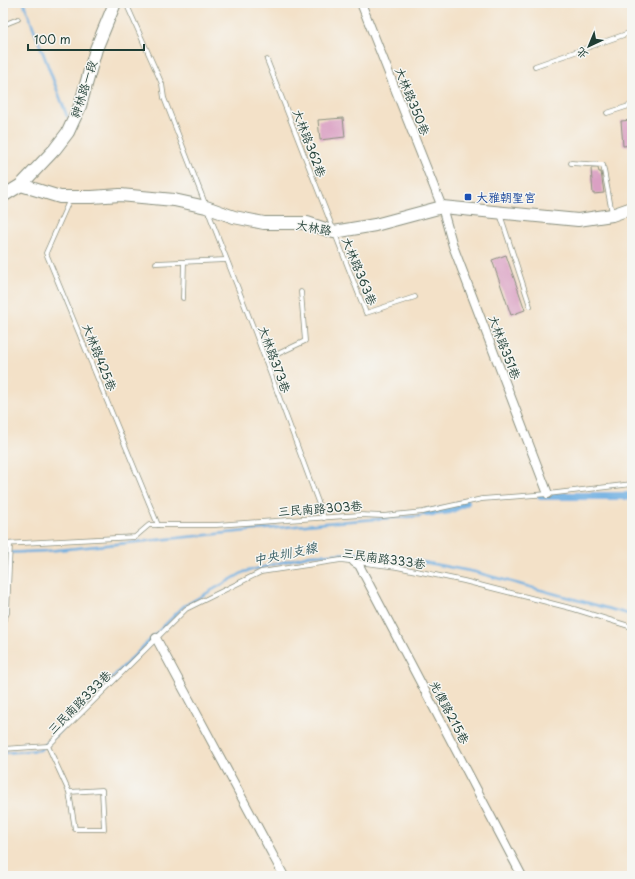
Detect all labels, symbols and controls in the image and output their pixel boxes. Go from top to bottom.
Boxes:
scale bar [28,26,144,52]
north arrow [569,26,609,66]
text: 100 m [34,30,71,48]
text: 北 [572,44,592,63]
street label: 神林路一段 [65,58,101,120]
street label: 大林路350巷 [391,64,435,138]
street label: 大林路362巷 [289,106,331,180]
place label: 大雅朝聖宮 [476,188,536,206]
marker: 大雅朝聖宮 [463,192,473,202]
street label: 大林路 [295,215,333,239]
street label: 大林路363巷 [338,234,382,308]
street label: 大林路351巷 [484,312,526,382]
street label: 大林路425巷 [78,321,122,393]
street label: 大林路373巷 [255,323,295,395]
street label: 三民南路303巷 [277,496,363,520]
water label: 中央圳支線 [251,537,320,569]
street label: 三民南路333巷 [341,543,427,573]
street label: 三民南路333巷 [43,666,115,738]
street label: 光復路215巷 [426,677,474,747]

